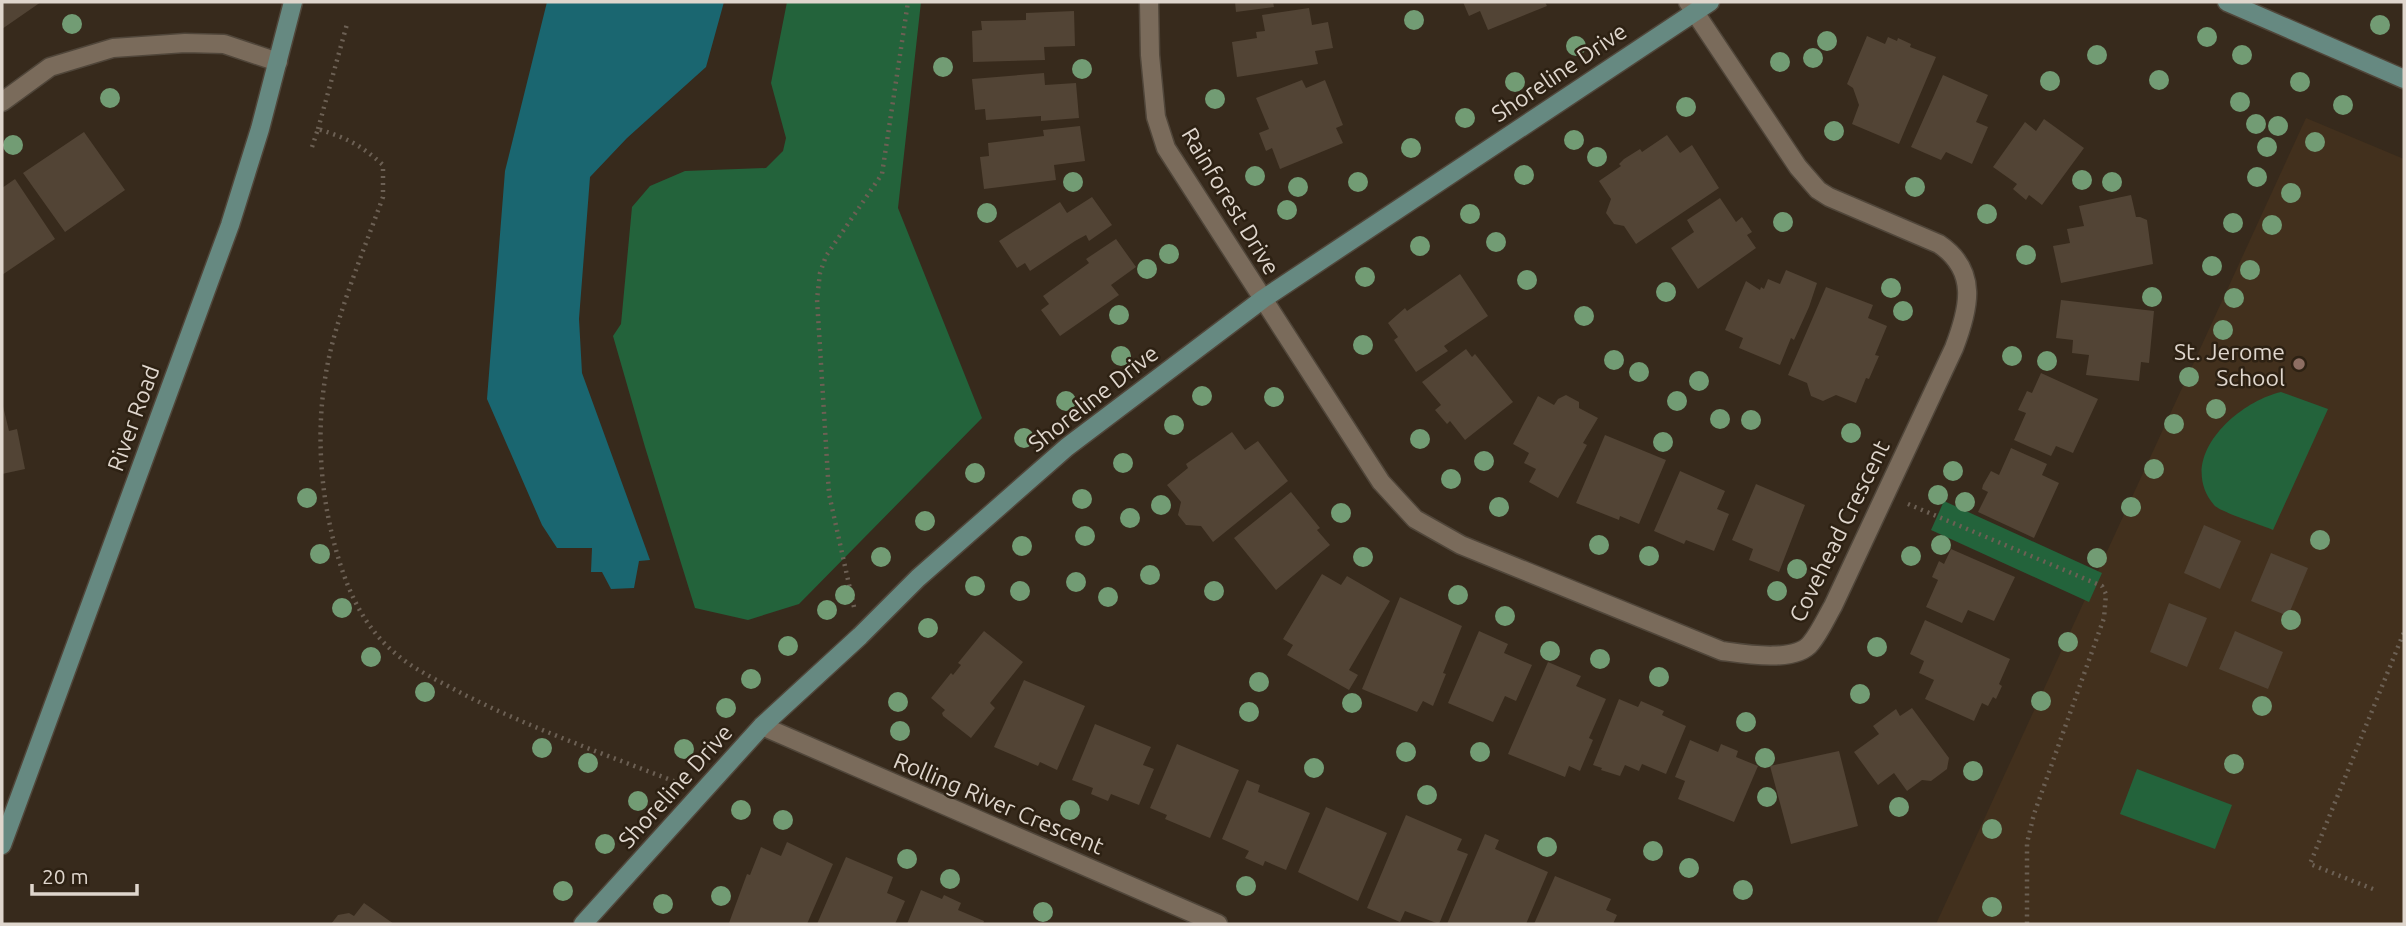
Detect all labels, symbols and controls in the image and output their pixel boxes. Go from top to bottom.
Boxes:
street label: Shoreline Drive [1487,18,1631,126]
street label: Rainforest Drive [1177,123,1285,279]
place label: St. Jerome School [2174,339,2285,390]
street label: Shoreline Drive [1023,340,1163,456]
marker: St. Jerome School [2291,356,2307,372]
street label: River Road [102,362,164,474]
street label: Covehead Crescent [1784,436,1894,626]
street label: Shoreline Drive [613,719,737,853]
street label: Rolling River Crescent [890,747,1108,859]
scale bar [32,852,136,896]
text: 20 m [42,864,89,888]

